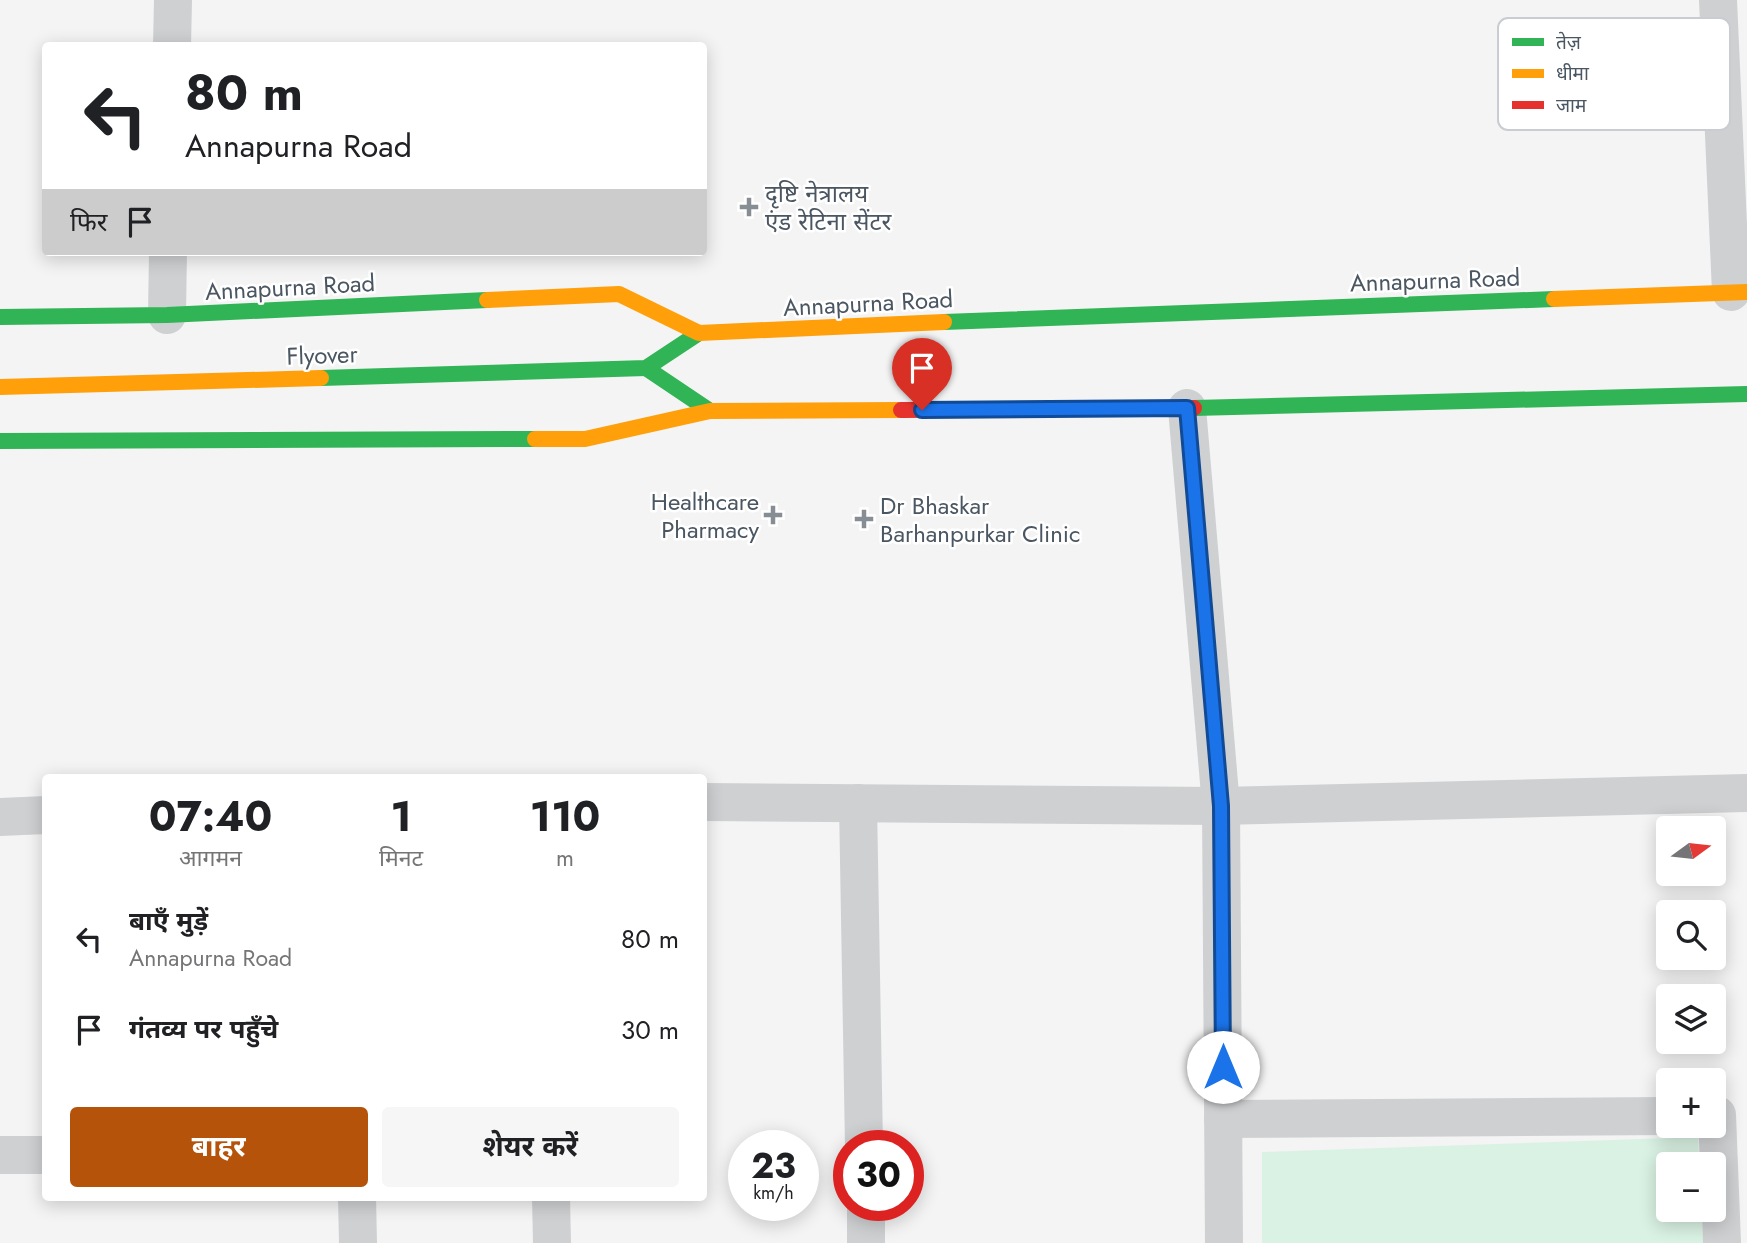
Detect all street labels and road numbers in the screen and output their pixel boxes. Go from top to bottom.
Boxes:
street label: Annapurna Road [1349,260,1521,300]
street label: Annapurna Road [204,265,376,309]
street label: Annapurna Road [782,281,954,325]
street label: Flyover [286,336,359,374]

